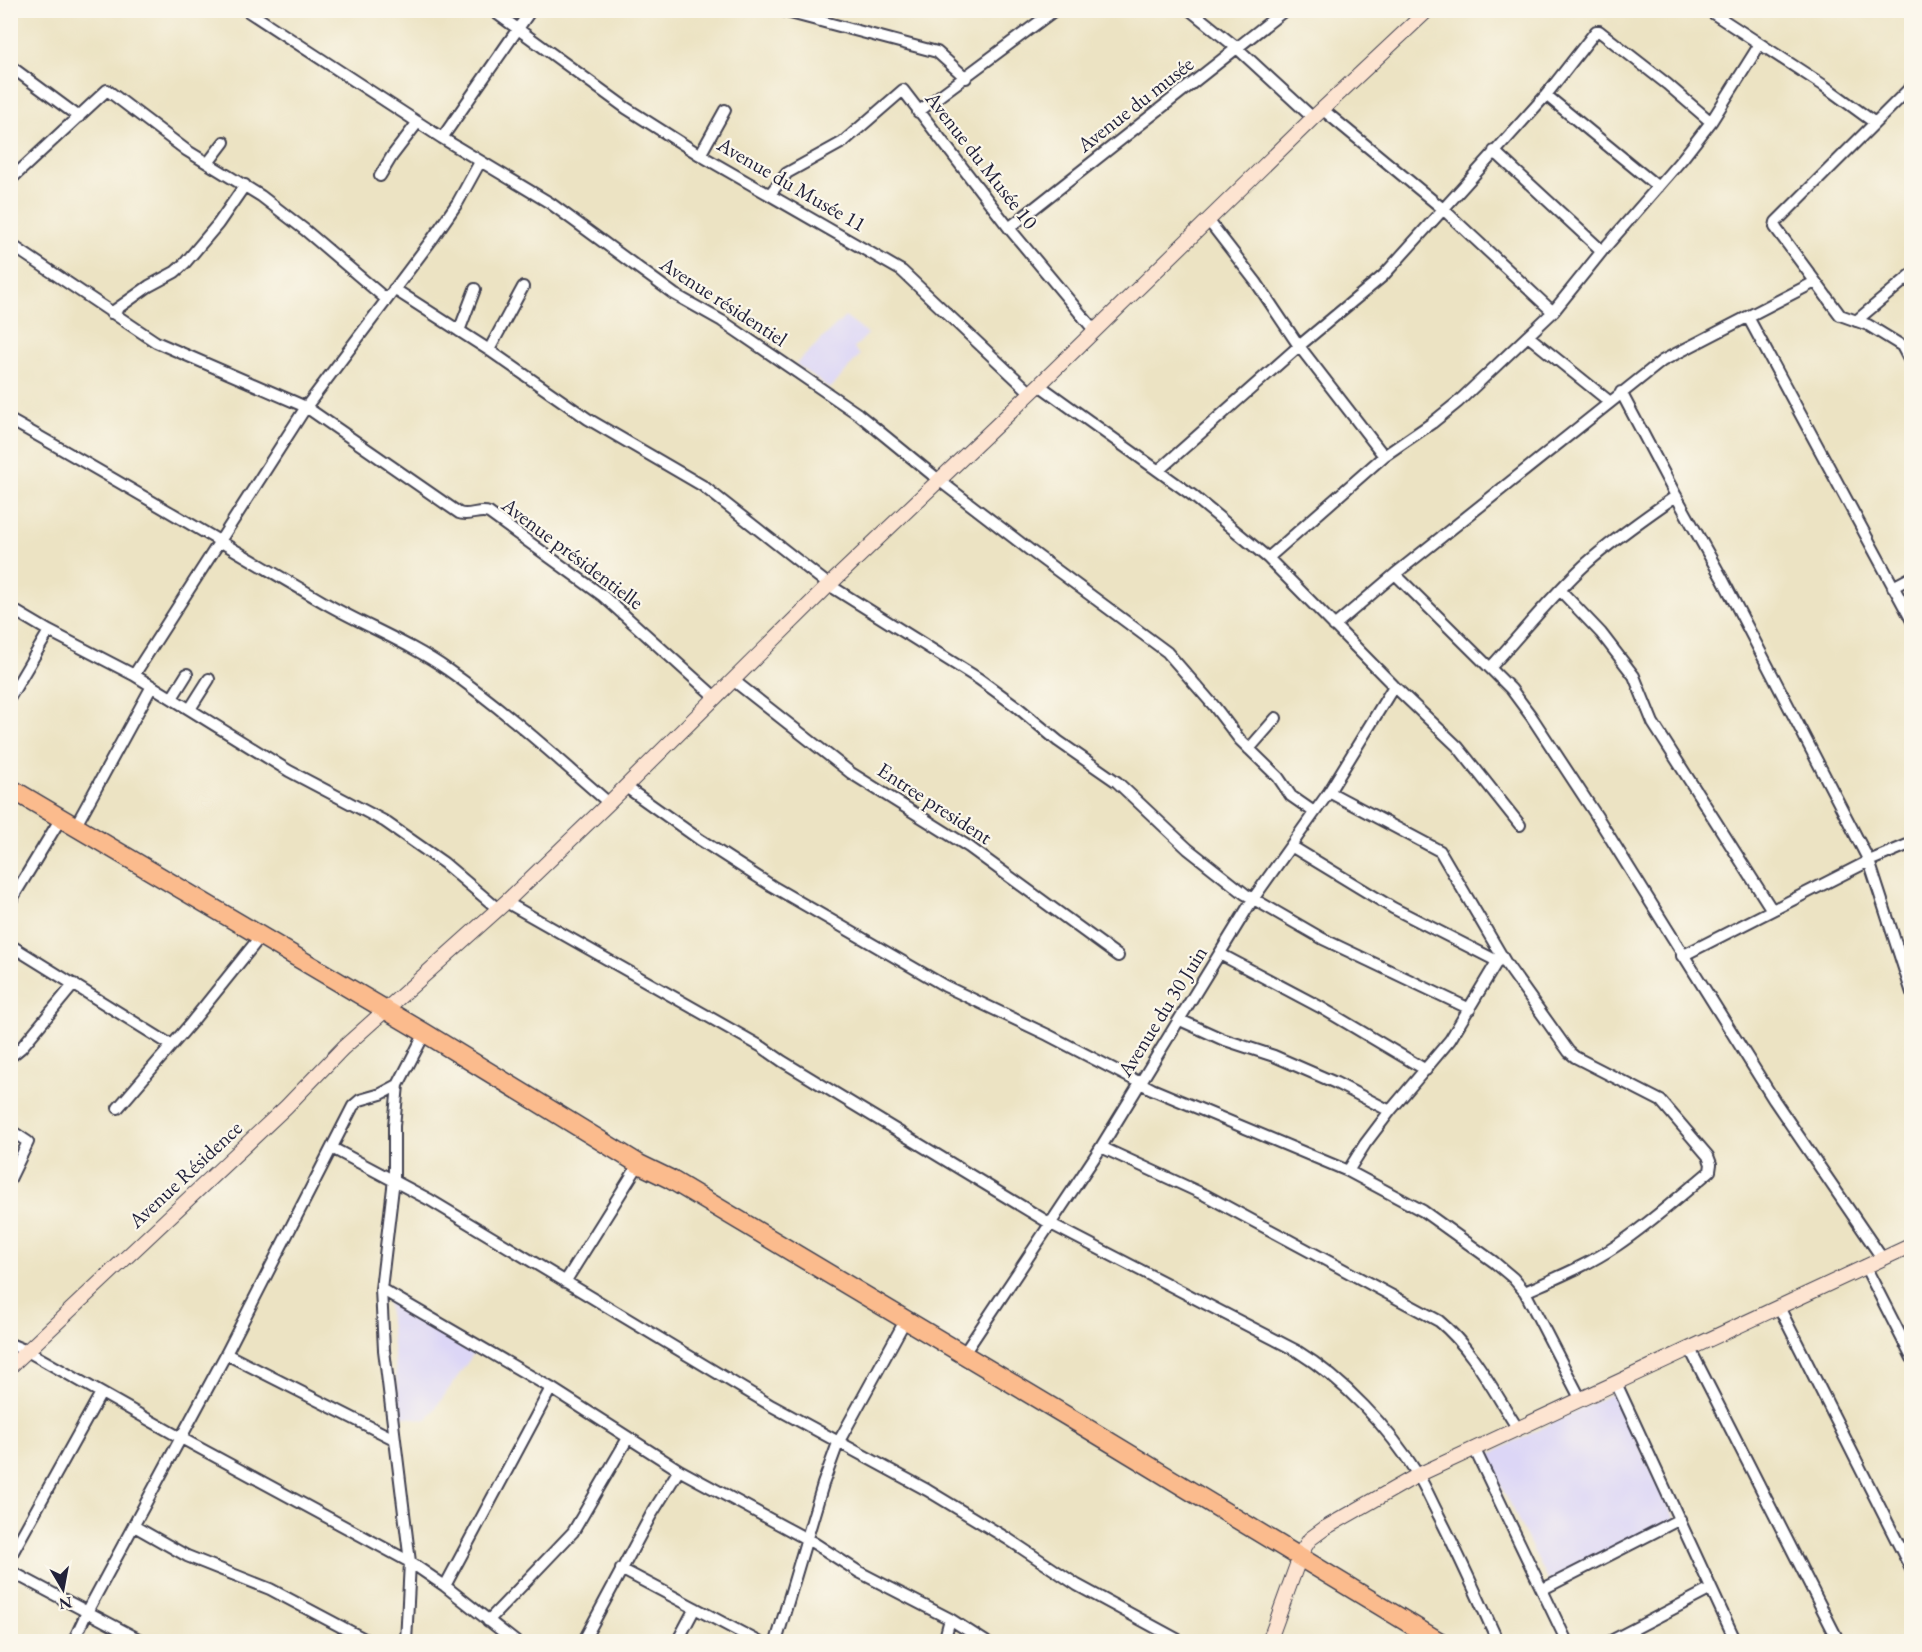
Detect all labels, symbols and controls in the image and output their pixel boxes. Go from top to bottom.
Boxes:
street label: Avenue du musée [1070,50,1199,159]
street label: Avenue du Musée 10 [919,85,1044,234]
street label: Avenue du Musée 11 [712,130,871,238]
street label: Avenue résidentiel [654,249,793,352]
street label: Avenue présidentielle [496,490,649,615]
street label: Entree president [873,756,998,850]
street label: Avenue du 30 Juin [1110,941,1213,1082]
street label: Avenue Résidence [122,1114,248,1234]
north arrow [33,1559,93,1619]
text: N [57,1592,74,1615]

